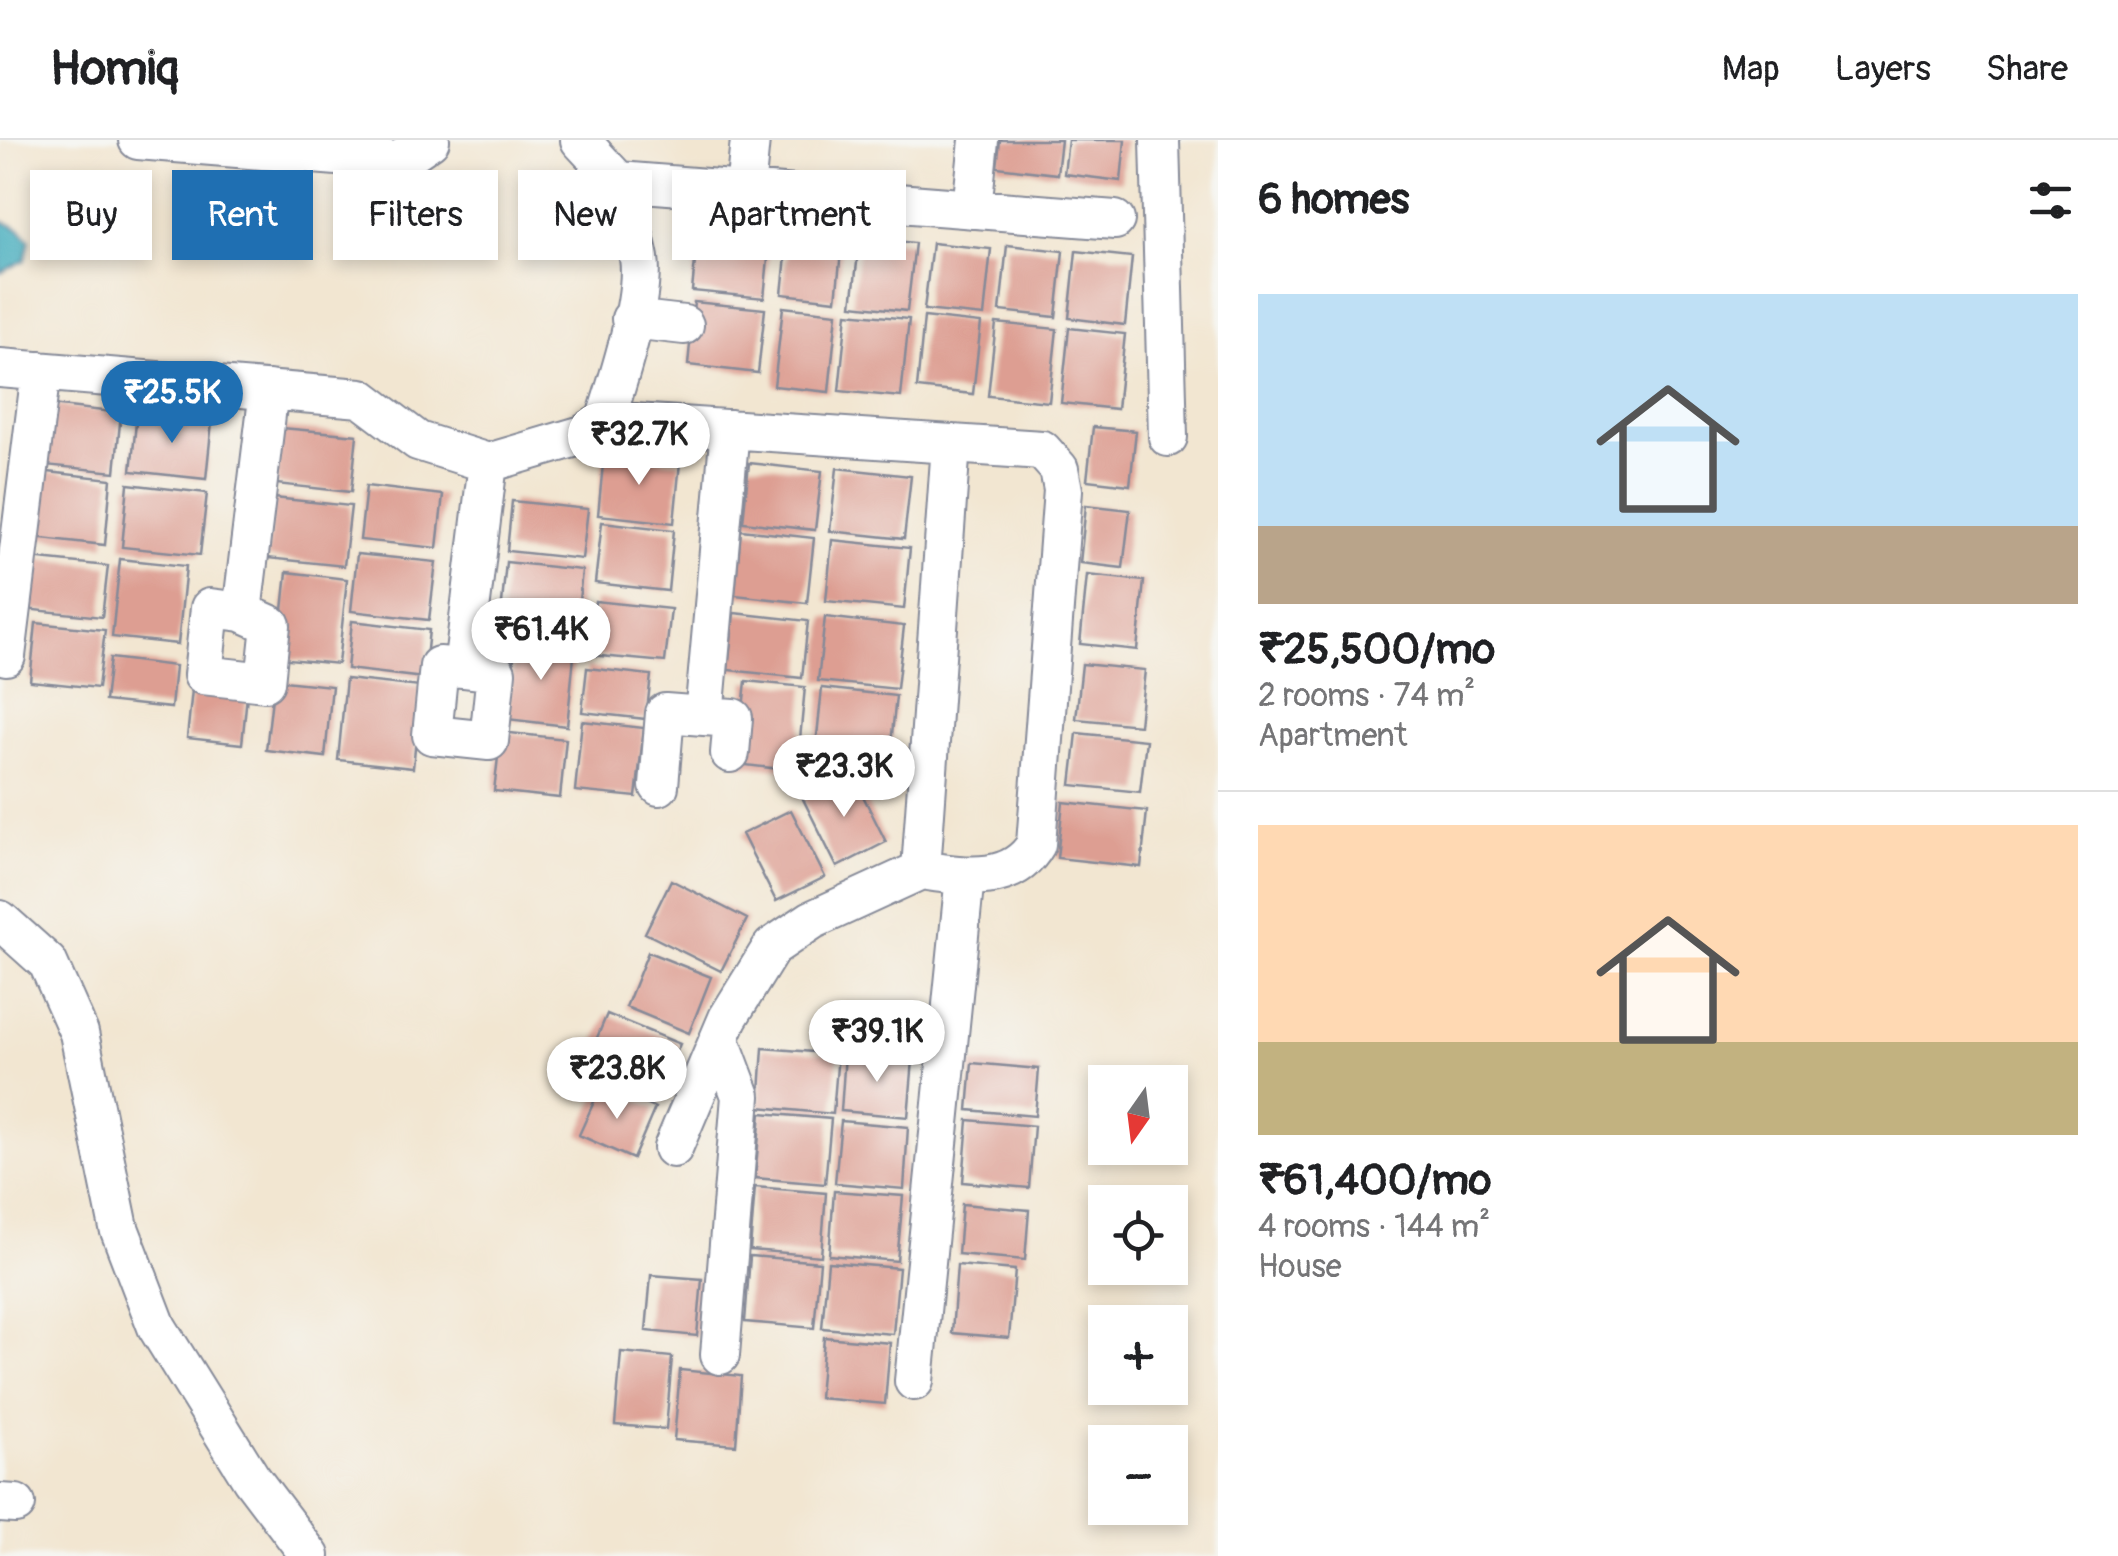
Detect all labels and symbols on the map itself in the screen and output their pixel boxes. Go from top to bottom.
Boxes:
pin: ₹25.5K [91,361,253,446]
pin: ₹32.7K [558,403,720,488]
pin: ₹61.4K [460,598,622,683]
pin: ₹23.3K [763,735,925,820]
pin: ₹39.1K [796,1000,958,1085]
pin: ₹23.8K [536,1037,698,1122]
north arrow [1088,1065,1188,1165]

